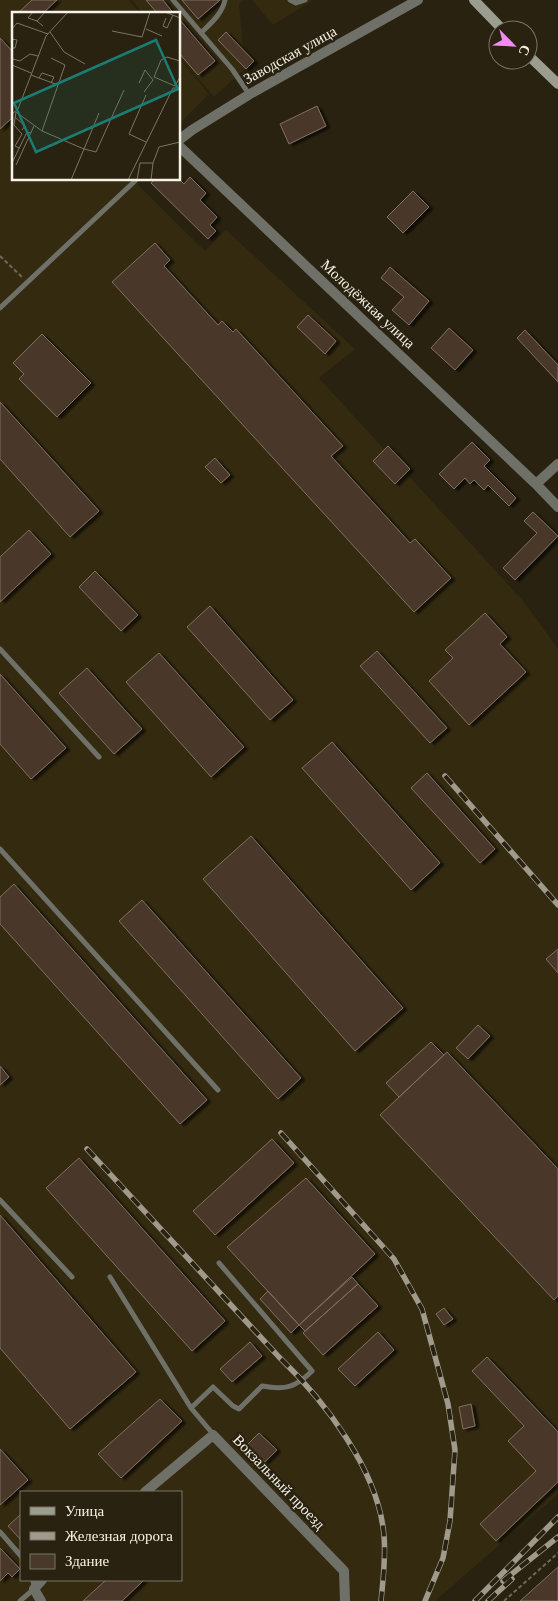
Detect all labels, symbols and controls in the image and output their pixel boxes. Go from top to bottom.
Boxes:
inset map [12,12,180,180]
north arrow [488,20,538,70]
street label: Заводская улица [241,23,340,87]
text: С [516,42,533,58]
street label: Молодёжная улица [318,257,418,352]
street label: Вокзальный проезд [230,1432,328,1533]
legend [20,1491,182,1581]
text: Улица [65,1503,104,1519]
text: Железная дорога [65,1528,173,1544]
text: Здание [65,1553,109,1569]

